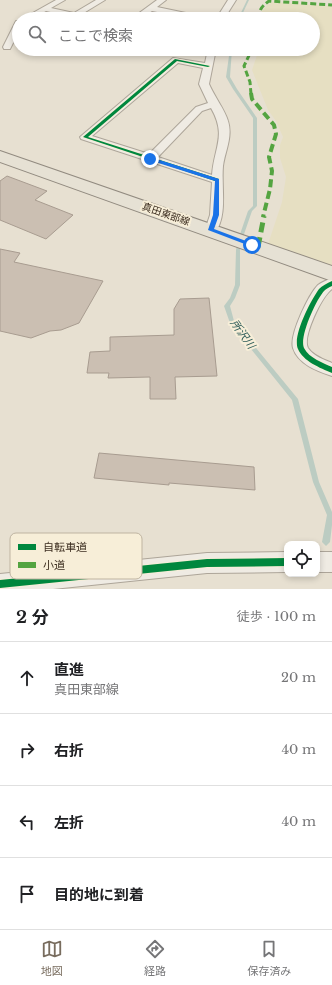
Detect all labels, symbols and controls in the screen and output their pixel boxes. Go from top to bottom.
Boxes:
search box [12,12,320,56]
icon: search [26,23,48,45]
text: ここで検索 [58,26,133,45]
route end [141,150,159,168]
street label: 真田東部線 [140,200,192,228]
route start [243,236,261,254]
water label: 所沢川 [228,317,259,352]
legend [10,533,142,579]
text: 自転車道 [43,540,87,554]
map controls [284,541,320,577]
button: locate [284,541,320,577]
text: 小道 [43,558,65,572]
text: 2 分 [16,607,49,628]
text: 徒歩 · 100 m [237,608,316,625]
text: 直進 [54,660,84,679]
icon: ahead [16,667,38,689]
text: 20 m [281,669,316,686]
text: 真田東部線 [54,681,119,698]
icon: right [16,739,38,761]
text: 右折 [54,741,84,760]
text: 40 m [281,741,316,758]
icon: left [16,811,38,833]
text: 左折 [54,813,84,832]
text: 40 m [281,813,316,830]
icon: arrive [16,883,38,905]
text: 目的地に到着 [54,885,144,904]
tab: 地図 [41,938,63,978]
tab: 経路 [144,938,166,978]
tab: 保存済み [247,938,291,978]

